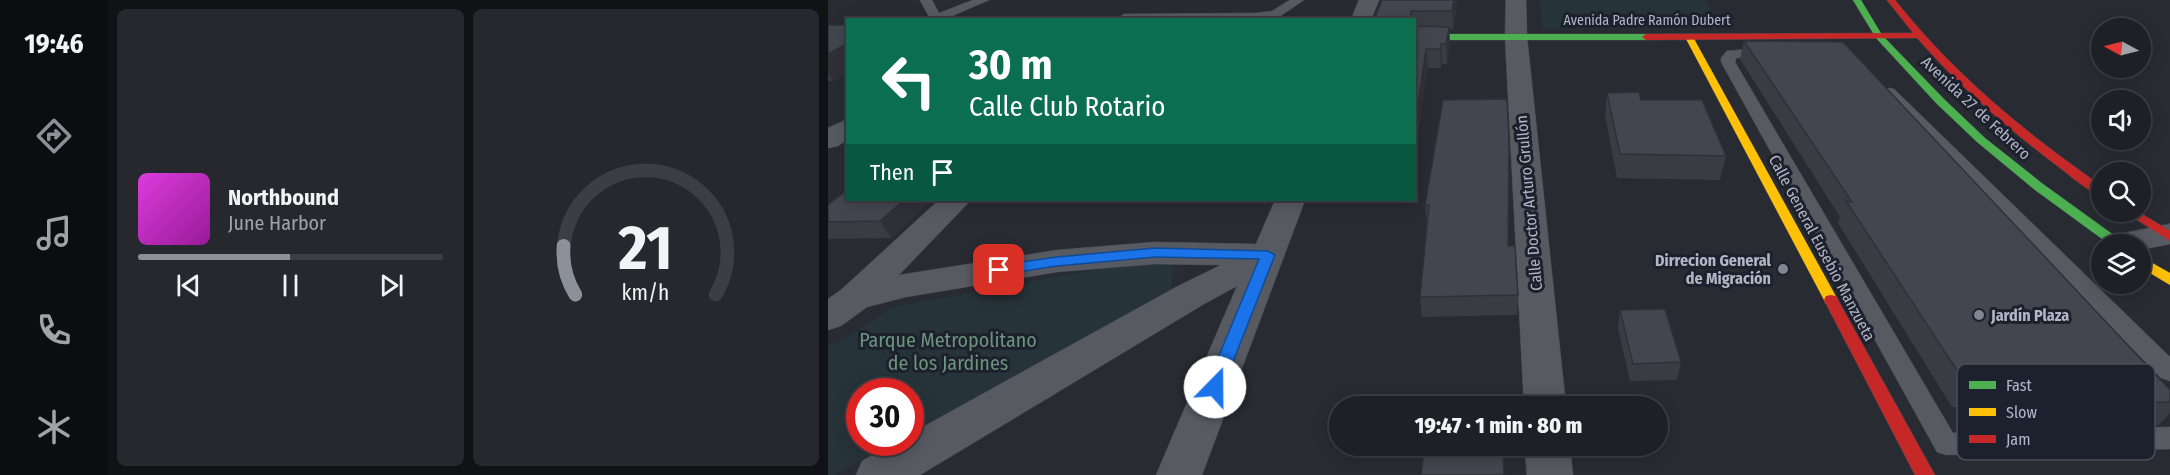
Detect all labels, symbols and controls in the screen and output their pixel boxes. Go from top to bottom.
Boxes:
street label: Avenida Padre Ramón Dubert [1563,12,1731,29]
north arrow [2091,18,2151,78]
map controls [2091,18,2151,294]
text: 19:46 [24,28,84,60]
text: 30 m [969,40,1053,90]
icon: left [870,42,948,120]
street label: Avenida 27 de Febrero [1917,52,2035,164]
button: sound [2091,90,2151,150]
text: Calle Club Rotario [969,91,1165,123]
street label: Calle Doctor Arturo Grullón [1512,114,1546,292]
icon: directions [33,115,75,157]
street label: Calle General Eusebio Manzueta [1765,152,1879,344]
icon: arrive [926,156,959,189]
text: Then [870,159,914,186]
button: search [2091,162,2151,222]
text: Northbound [228,184,339,211]
text: June Harbor [228,211,326,235]
text: 21 [618,211,673,286]
icon: music [33,212,75,254]
button: layers [2091,234,2151,294]
pin [973,244,1024,295]
place label: Dirrecion General de Migración [1655,251,1772,288]
icon: arrive [982,253,1015,286]
marker: Dirrecion General de Migración [1776,262,1790,276]
icon: previous [172,269,205,302]
icon: pause [274,269,307,302]
icon: next [375,269,408,302]
text: km/h [622,280,670,306]
place label: Jardín Plaza [1990,306,2069,325]
marker: Jardín Plaza [1972,308,1986,322]
icon: phone [33,309,75,351]
park label: Parque Metropolitano de los Jardines [859,328,1037,375]
position arrow [1183,355,1247,419]
legend [1957,364,2155,460]
text: Fast [2006,376,2033,395]
speed limit sign: 30 [846,378,924,456]
text: Slow [2006,403,2037,422]
icon: climate [33,406,75,448]
text: 19:47 · 1 min · 80 m [1415,412,1582,439]
text: Jam [2006,430,2031,449]

